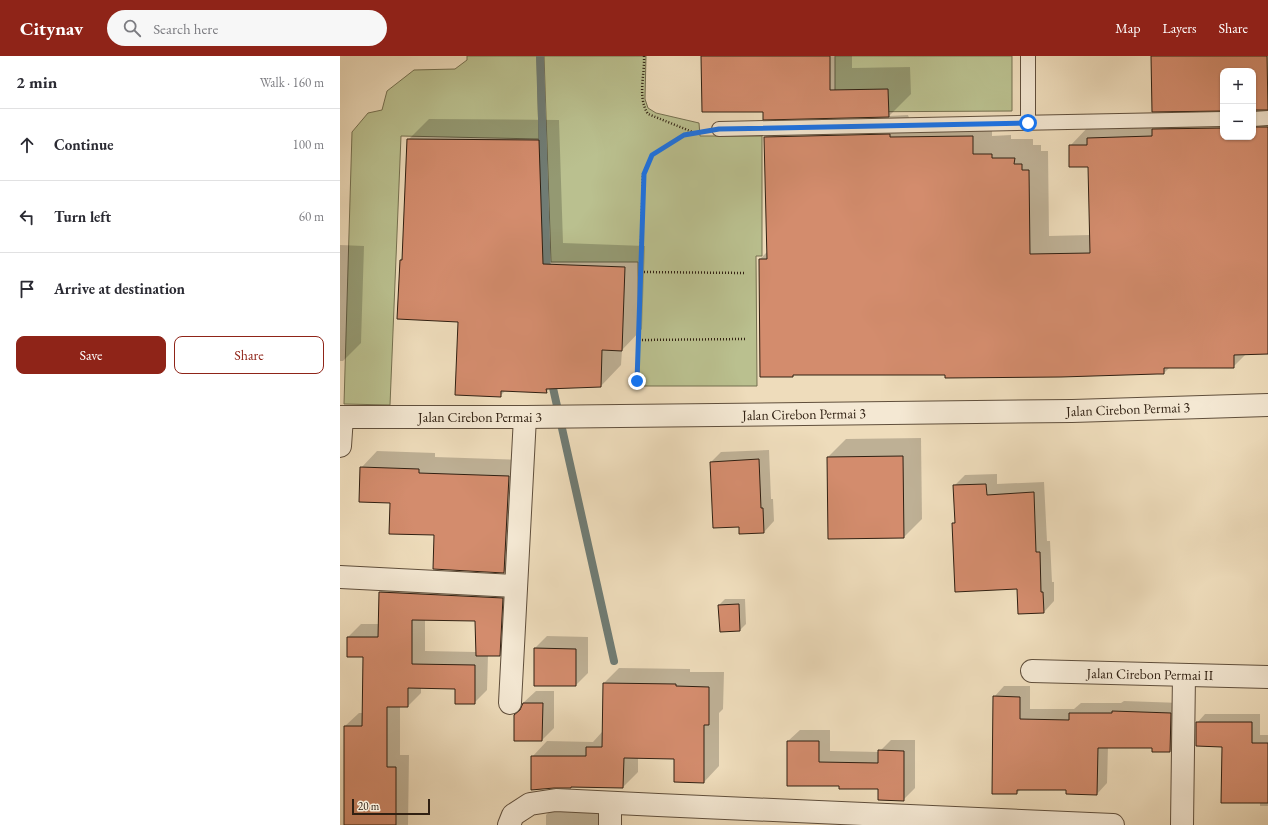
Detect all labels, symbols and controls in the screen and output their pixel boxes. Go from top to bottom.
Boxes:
search box [107,10,387,46]
text: Citynav [20,16,83,41]
icon: search [121,17,143,39]
text: Search here [153,19,218,38]
text: Map [1115,19,1140,37]
text: Layers [1162,19,1197,37]
text: Share [1219,19,1248,37]
map controls [1220,68,1256,140]
button: + [1220,68,1256,104]
text: 2 min [16,71,57,93]
text: Walk · 160 m [260,74,324,91]
button: − [1220,104,1256,140]
route start [1019,114,1037,132]
icon: ahead [16,134,38,156]
text: Continue [54,135,114,154]
text: 100 m [293,136,324,153]
icon: left [16,206,38,228]
text: Turn left [54,207,111,226]
text: 60 m [299,208,324,225]
icon: arrive [16,278,38,300]
text: Arrive at destination [54,279,185,298]
button: Save [16,336,166,374]
button: Share [174,336,324,374]
route end [628,372,646,390]
street label: Jalan Cirebon Permai 3 [1065,398,1191,420]
street label: Jalan Cirebon Permai 3 [741,404,866,424]
street label: Jalan Cirebon Permai 3 [417,408,542,426]
street label: Jalan Cirebon Permai II [1085,664,1214,684]
scale bar [352,797,430,816]
text: 20 m [358,799,379,813]

